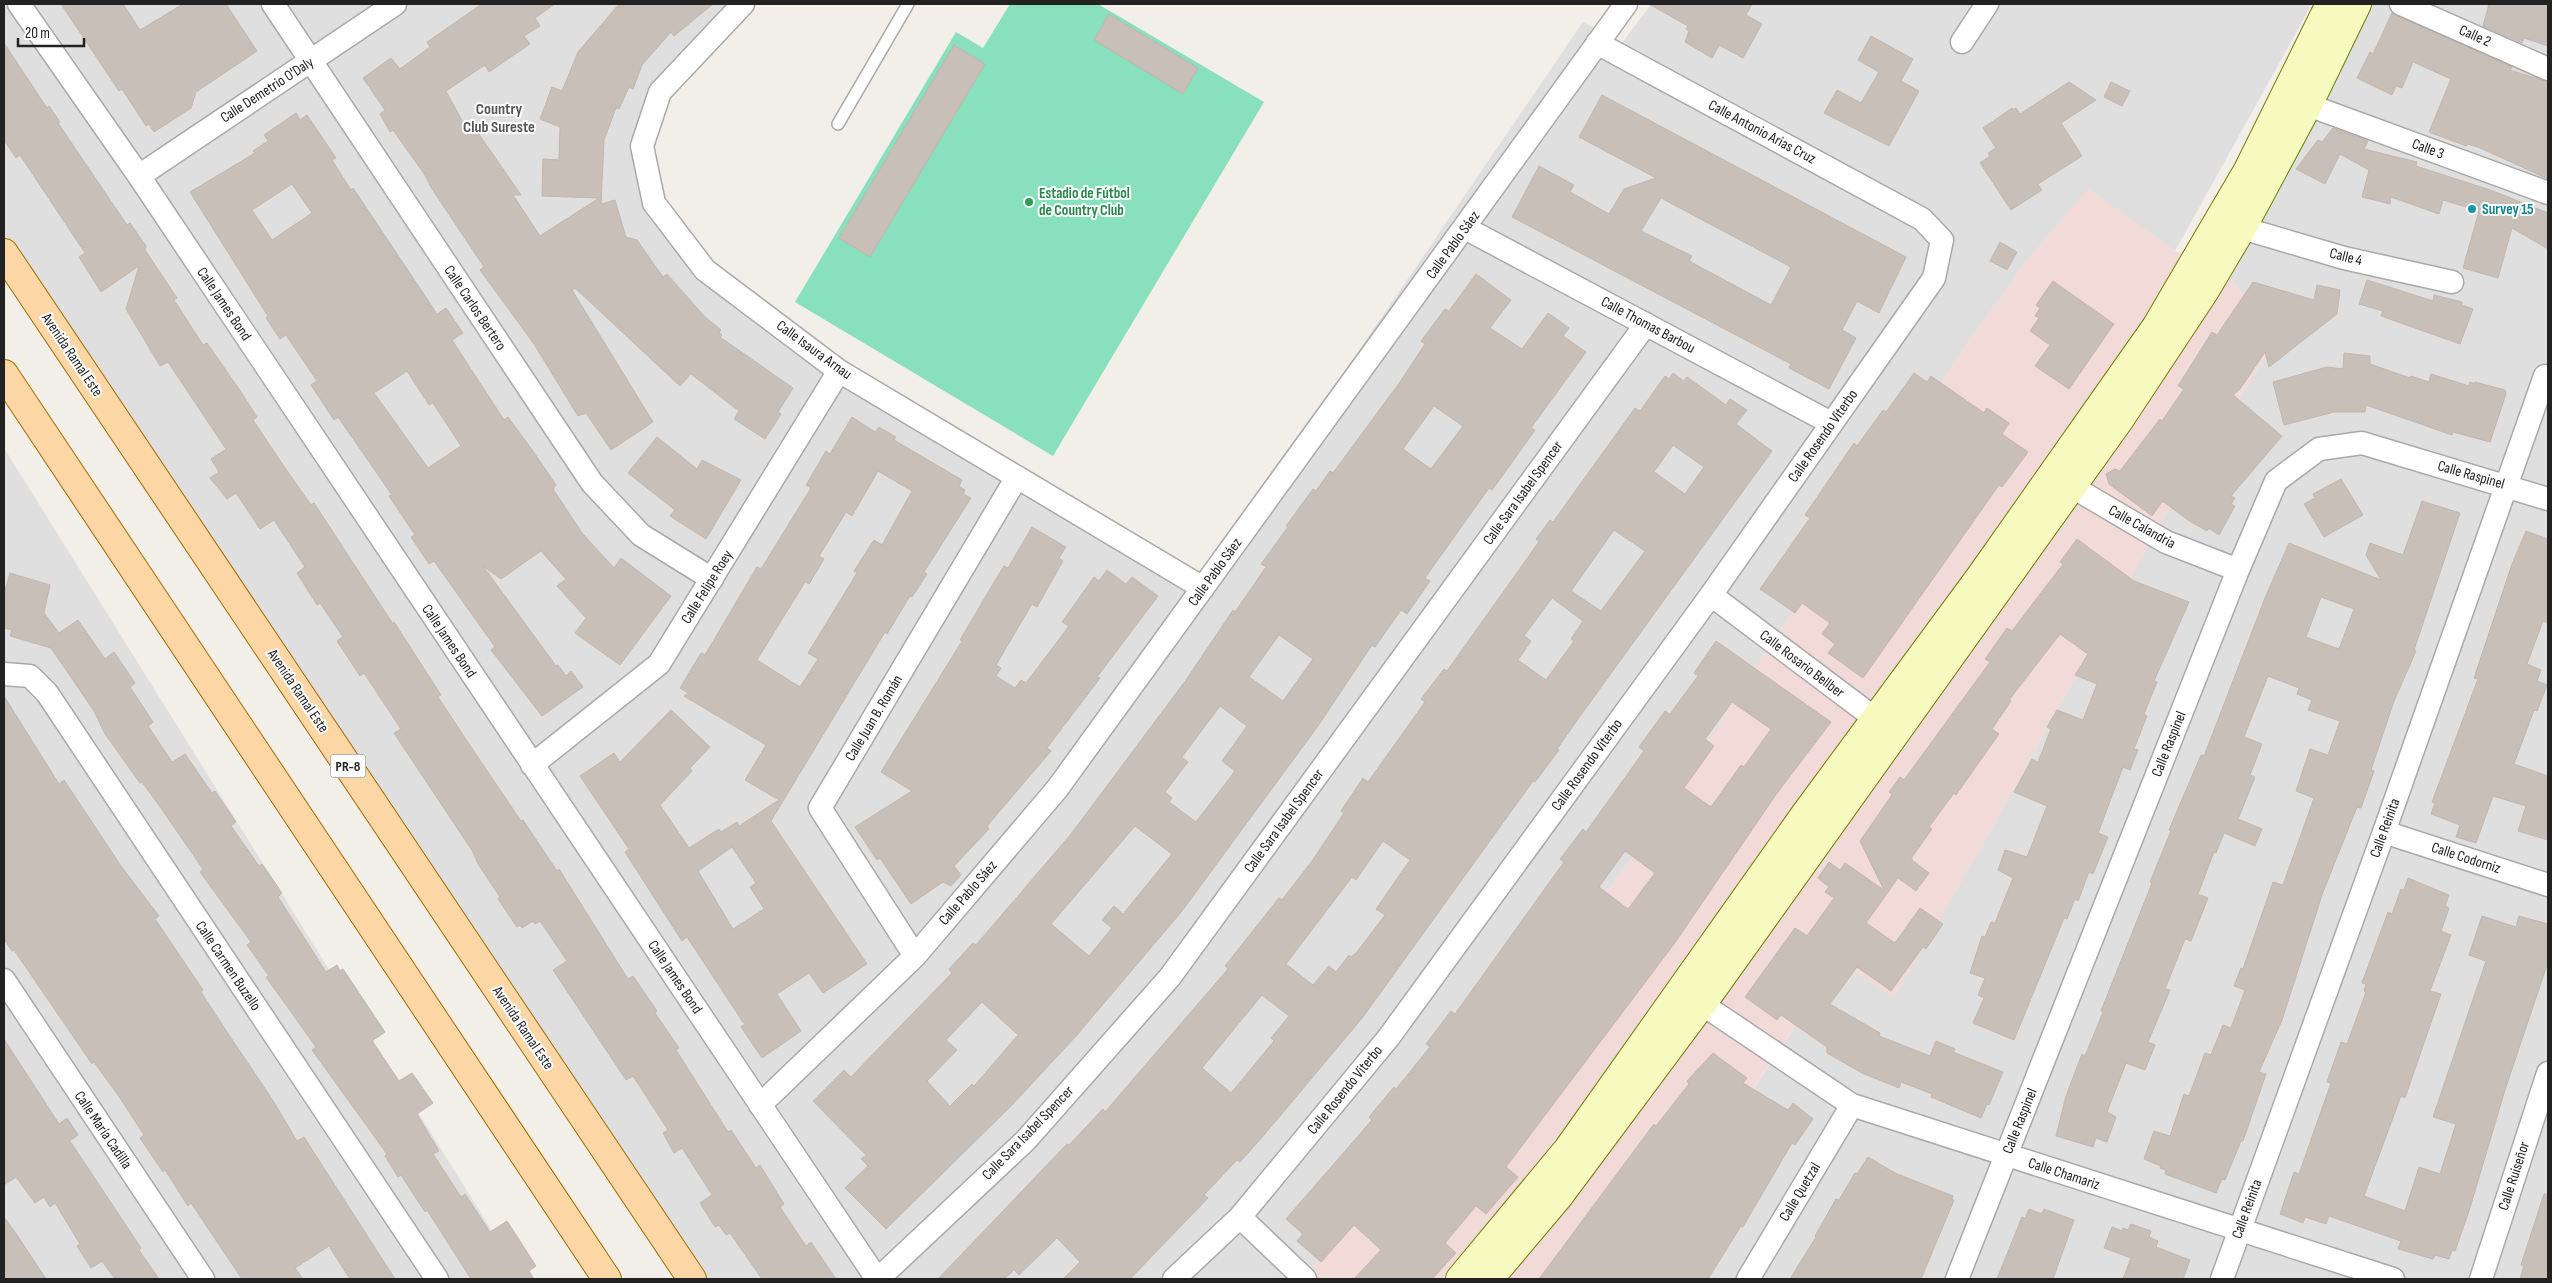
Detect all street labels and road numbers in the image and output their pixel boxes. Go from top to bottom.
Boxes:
street label: Calle 2 [2456,21,2494,51]
street label: Calle Demetrio O'Daly [217,53,317,127]
street label: Calle Antonio Arias Cruz [1705,96,1820,169]
street label: Calle 3 [2409,134,2447,164]
street label: Calle Pablo Sáez [1422,207,1485,283]
street label: Calle 4 [2328,244,2364,270]
street label: Calle Carlos Bertero [440,262,510,354]
street label: Calle James Bond [192,264,256,344]
street label: Calle Thomas Barbou [1598,292,1698,358]
street label: Avenida Ramal Este [37,309,107,400]
street label: Calle Isaura Arnau [772,316,856,384]
street label: Calle Rosendo Viterbo [1784,386,1862,486]
street label: Calle Sara Isabel Spencer [1479,437,1568,549]
street label: Calle Raspinel [2435,456,2507,494]
street label: Calle Calandria [2105,501,2179,553]
street label: Calle Pablo Sáez [1184,534,1247,610]
street label: Calle Felipe Roey [677,546,737,627]
street label: Calle James Bond [417,601,481,681]
street label: Calle Rosario Bellber [1756,626,1849,703]
street label: Avenida Ramal Este [263,645,333,736]
street label: Calle Juan B. Román [841,671,907,765]
street label: Calle Raspinel [2147,708,2191,780]
street label: Calle Rosendo Viterbo [1547,715,1627,815]
road number: PR-8 [330,754,366,778]
street label: Calle Sara Isabel Spencer [1240,765,1329,877]
street label: Calle Reinita [2365,795,2405,860]
street label: Calle Codorniz [2429,838,2504,878]
street label: Calle Pablo Sáez [935,856,1002,929]
street label: Calle Carmen Buzello [191,917,265,1015]
street label: Calle James Bond [643,937,707,1017]
street label: Avenida Ramal Este [488,982,558,1073]
street label: Calle Rosendo Viterbo [1303,1042,1387,1138]
street label: Calle Sara Isabel Spencer [978,1081,1078,1184]
street label: Calle Raspinel [1998,1085,2042,1157]
street label: Calle María Cadilla [70,1087,136,1173]
street label: Calle Ruiseñor [2494,1139,2534,1213]
street label: Calle Chamariz [2026,1154,2103,1195]
street label: Calle Quetzal [1775,1159,1825,1225]
street label: Calle Reinita [2227,1176,2267,1241]

